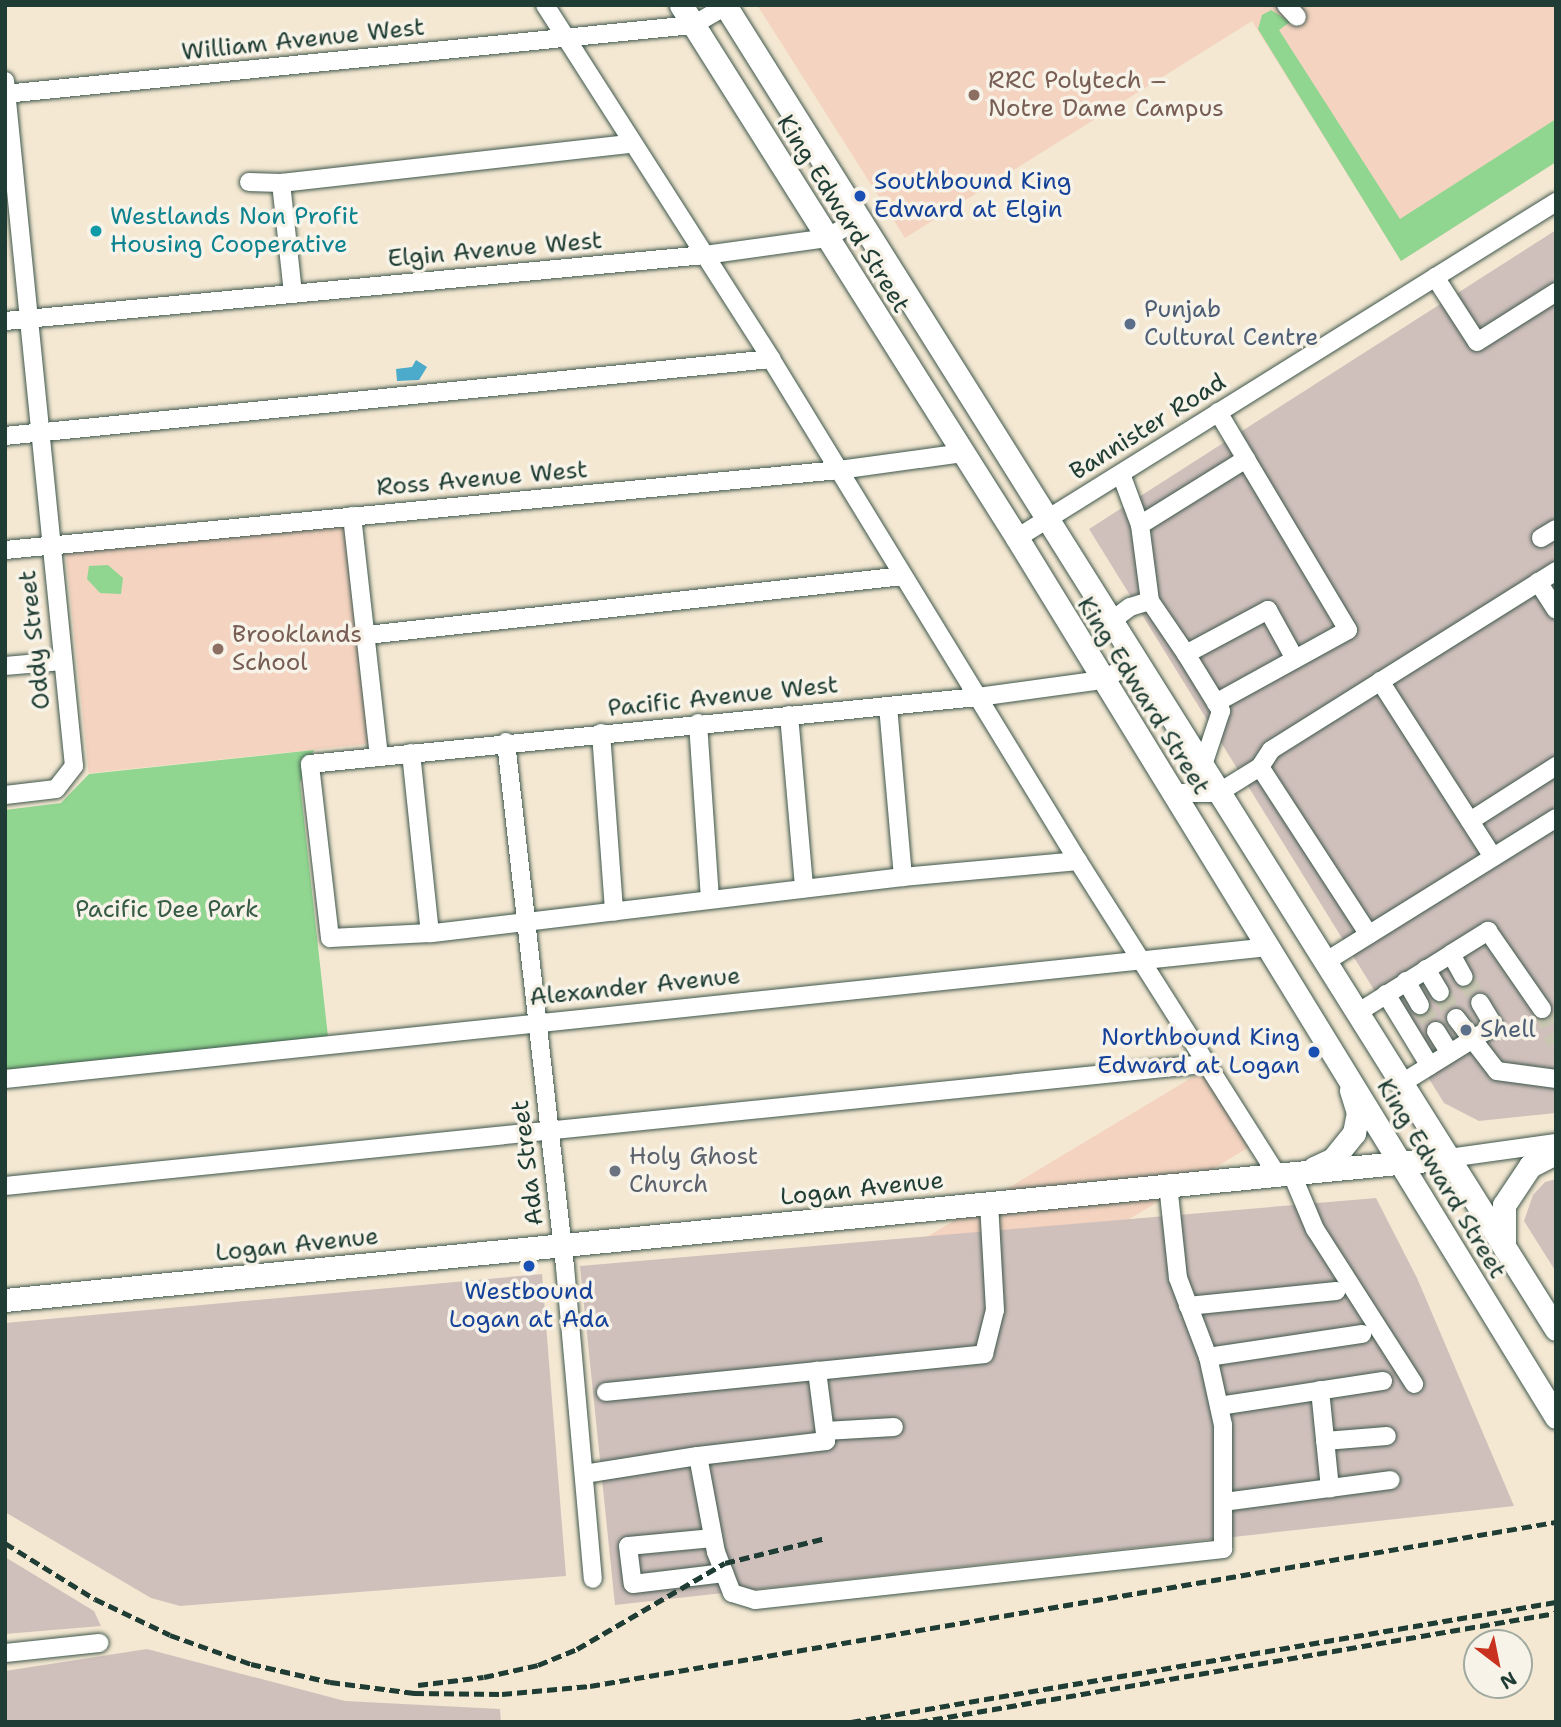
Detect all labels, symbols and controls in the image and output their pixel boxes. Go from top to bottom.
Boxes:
street label: William Avenue West [180,13,426,67]
place label: RRC Polytech – Notre Dame Campus [988,67,1224,123]
marker: RRC Polytech – Notre Dame Campus [966,87,982,103]
street label: King Edward Street [771,110,915,318]
place label: Southbound King Edward at Elgin [874,168,1071,224]
marker: Southbound King Edward at Elgin [852,188,868,204]
place label: Westlands Non Profit Housing Cooperative [110,203,359,259]
marker: Westlands Non Profit Housing Cooperative [88,223,104,239]
street label: Elgin Avenue West [386,226,604,274]
place label: Punjab Cultural Centre [1144,296,1319,352]
marker: Punjab Cultural Centre [1122,316,1138,332]
street label: Bannister Road [1065,368,1231,486]
street label: Ross Avenue West [375,455,589,503]
street label: Oddy Street [13,569,57,711]
street label: King Edward Street [1071,592,1215,800]
place label: Brooklands School [232,621,362,677]
marker: Brooklands School [210,641,226,657]
street label: Pacific Avenue West [606,671,840,723]
park label: Pacific Dee Park [75,896,259,924]
street label: Alexander Avenue [528,962,742,1012]
place label: Shell [1480,1016,1536,1044]
marker: Shell [1458,1022,1474,1038]
place label: Northbound King Edward at Logan [1097,1024,1300,1080]
marker: Northbound King Edward at Logan [1306,1044,1322,1060]
street label: King Edward Street [1370,1074,1512,1284]
street label: Ada Street [506,1099,550,1227]
place label: Holy Ghost Church [629,1143,758,1199]
marker: Holy Ghost Church [607,1163,623,1179]
street label: Logan Avenue [779,1166,945,1212]
street label: Logan Avenue [214,1222,380,1268]
marker: Westbound Logan at Ada [521,1258,537,1274]
place label: Westbound Logan at Ada [449,1278,609,1334]
north arrow [1463,1629,1533,1699]
text: N [1495,1666,1521,1695]

